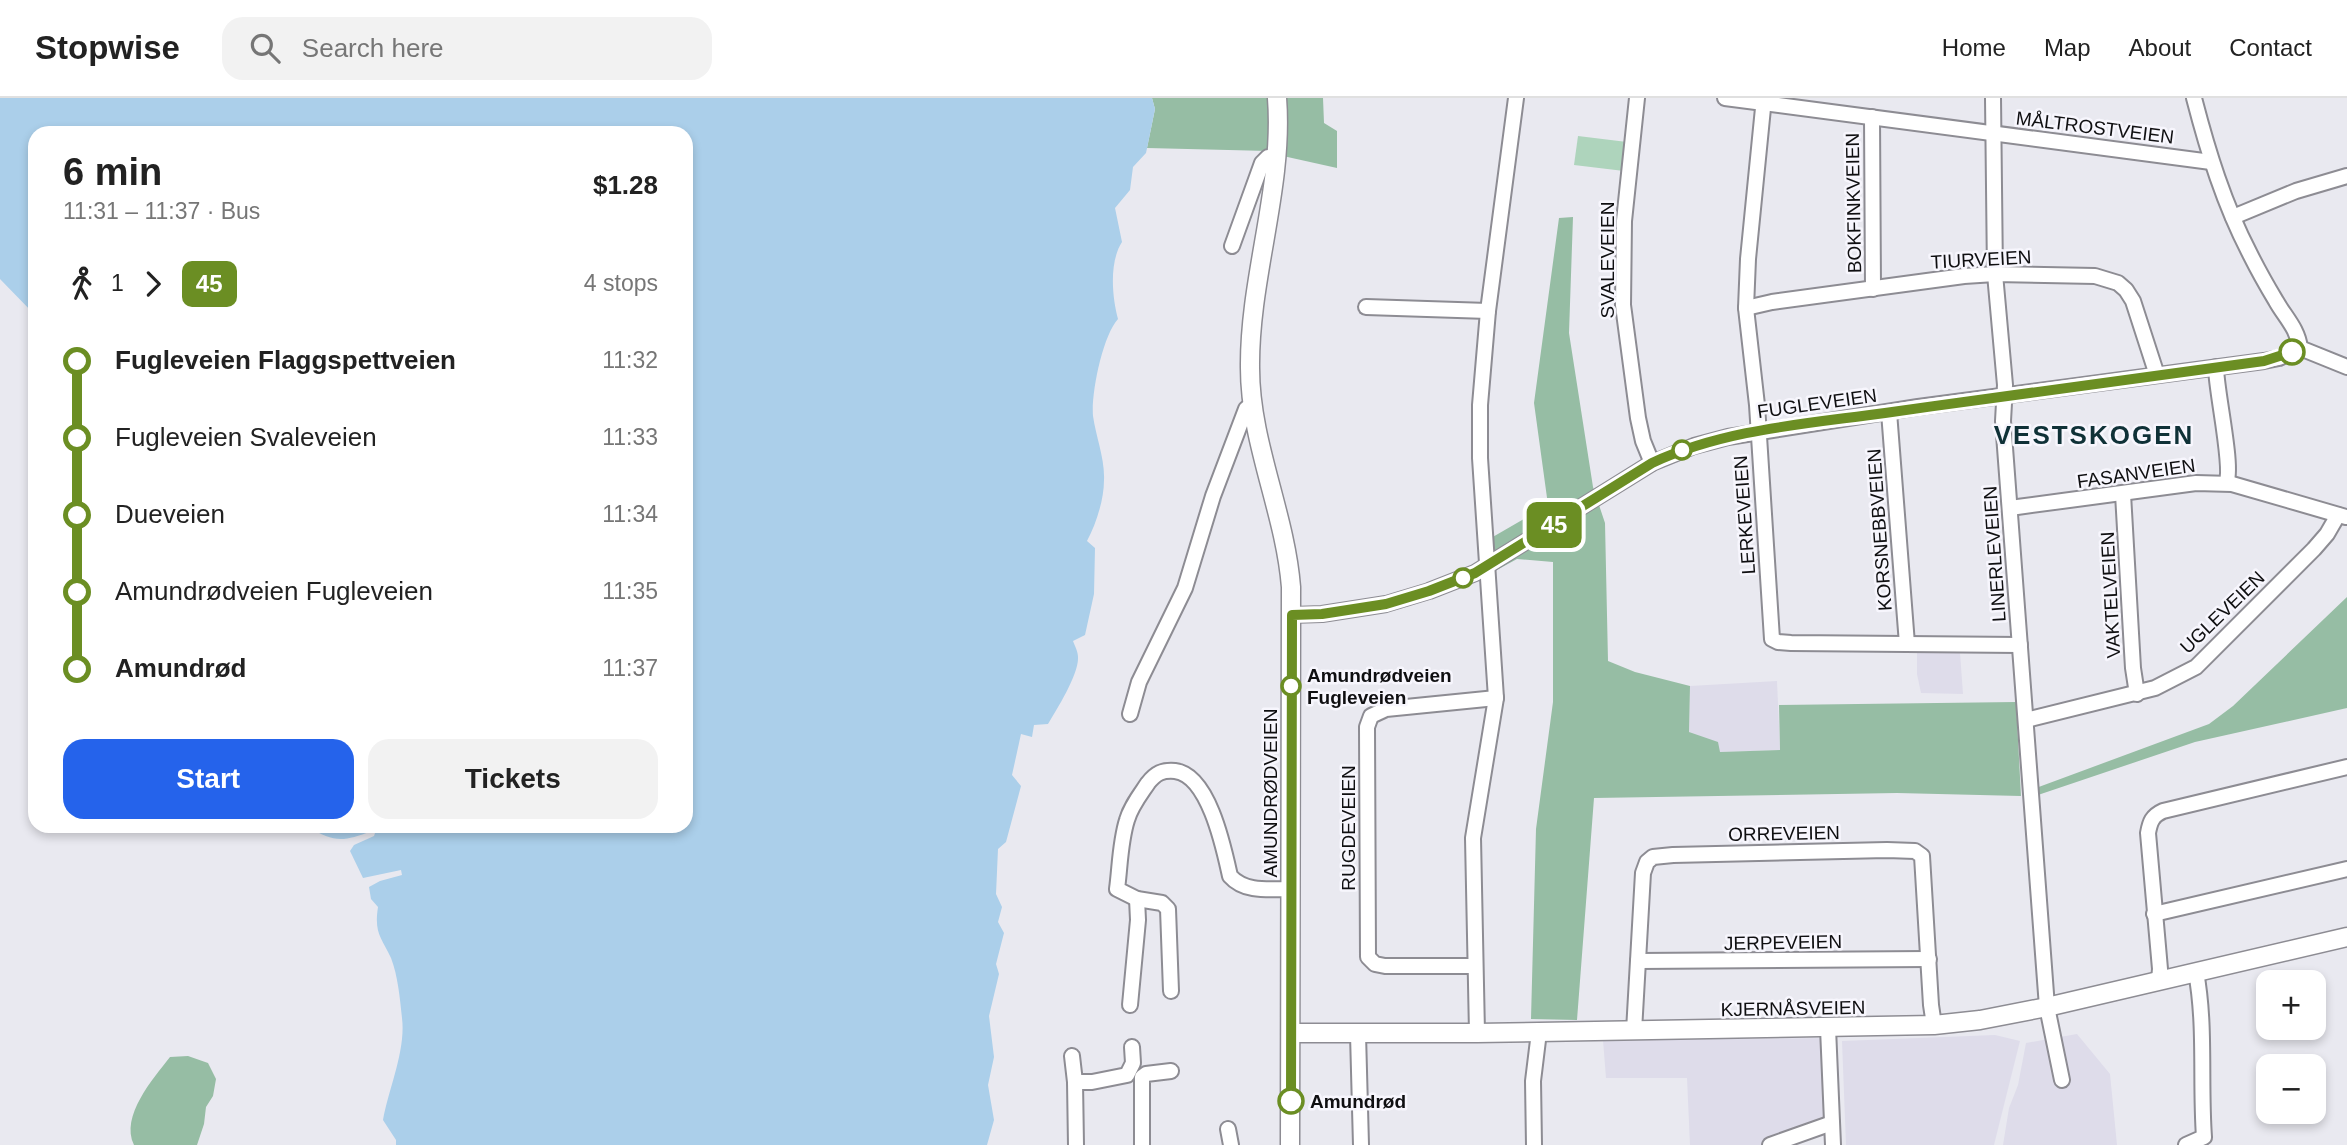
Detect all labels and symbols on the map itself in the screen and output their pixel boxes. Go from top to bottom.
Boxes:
street label: MÅLTROSTVEIEN [2015,107,2175,148]
street label: BOKFINKVEIEN [1842,133,1865,273]
street label: SVALEVEIEN [1597,202,1618,318]
street label: TIURVEIEN [1930,246,2032,273]
unlabelled marker [2279,339,2305,365]
street label: FUGLEVEIEN [1756,385,1878,422]
district label: VESTSKOGEN [1994,420,2194,450]
unlabelled marker [1672,440,1692,460]
street label: KORSNEBBVEIEN [1863,448,1896,612]
street label: LERKEVEIEN [1730,455,1759,575]
street label: FASANVEIEN [2076,455,2197,492]
street label: LINERLEVEIEN [1979,485,2010,623]
line badge: 45 [1522,502,1586,548]
street label: VAKTELVEIEN [2097,531,2124,659]
street label: UGLEVEIEN [2176,567,2269,658]
unlabelled marker [1453,568,1473,588]
place label: Amundrødveien Fugleveien [1307,665,1452,708]
marker: Amundrødveien Fugleveien [1281,676,1301,696]
street label: AMUNDRØDVEIEN [1260,709,1281,877]
street label: RUGDEVEIEN [1338,765,1359,891]
street label: ORREVEIEN [1728,822,1840,845]
street label: JERPEVEIEN [1724,931,1842,954]
street label: KJERNÅSVEIEN [1721,997,1866,1020]
marker: Amundrød [1278,1088,1304,1114]
place label: Amundrød [1310,1091,1406,1112]

